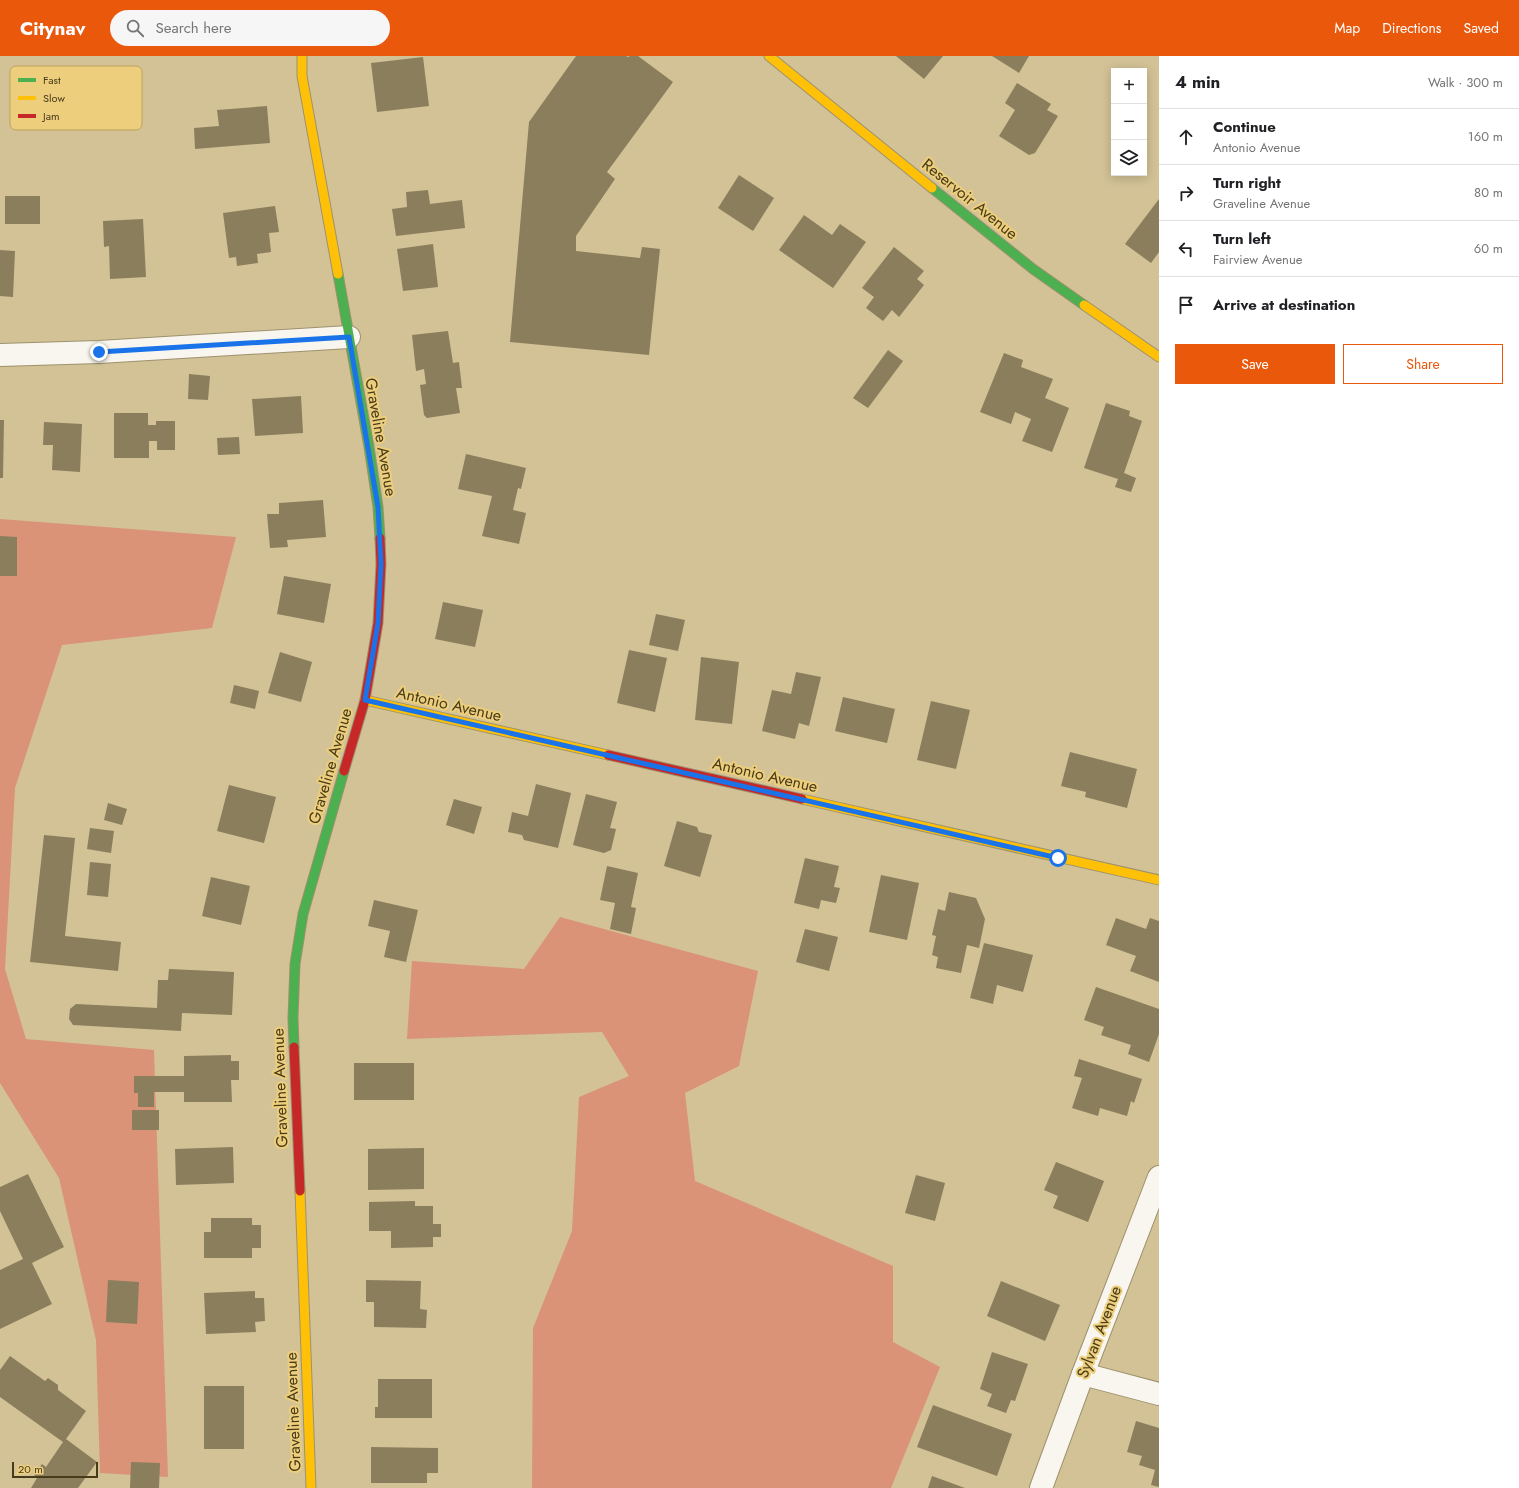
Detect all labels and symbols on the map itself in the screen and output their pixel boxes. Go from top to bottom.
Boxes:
legend [10,66,142,130]
text: Fast [43,72,61,88]
text: Slow [43,90,65,106]
text: Jam [41,108,60,124]
street label: Reservoir Avenue [917,153,1023,245]
route end [90,343,108,361]
street label: Graveline Avenue [359,376,403,498]
street label: Antonio Avenue [394,681,504,727]
street label: Graveline Avenue [302,705,358,827]
street label: Antonio Avenue [710,752,820,798]
route start [1049,849,1067,867]
street label: Graveline Avenue [266,1028,294,1148]
street label: Sylvan Avenue [1071,1282,1127,1382]
street label: Graveline Avenue [279,1352,307,1472]
scale bar [12,1460,98,1479]

